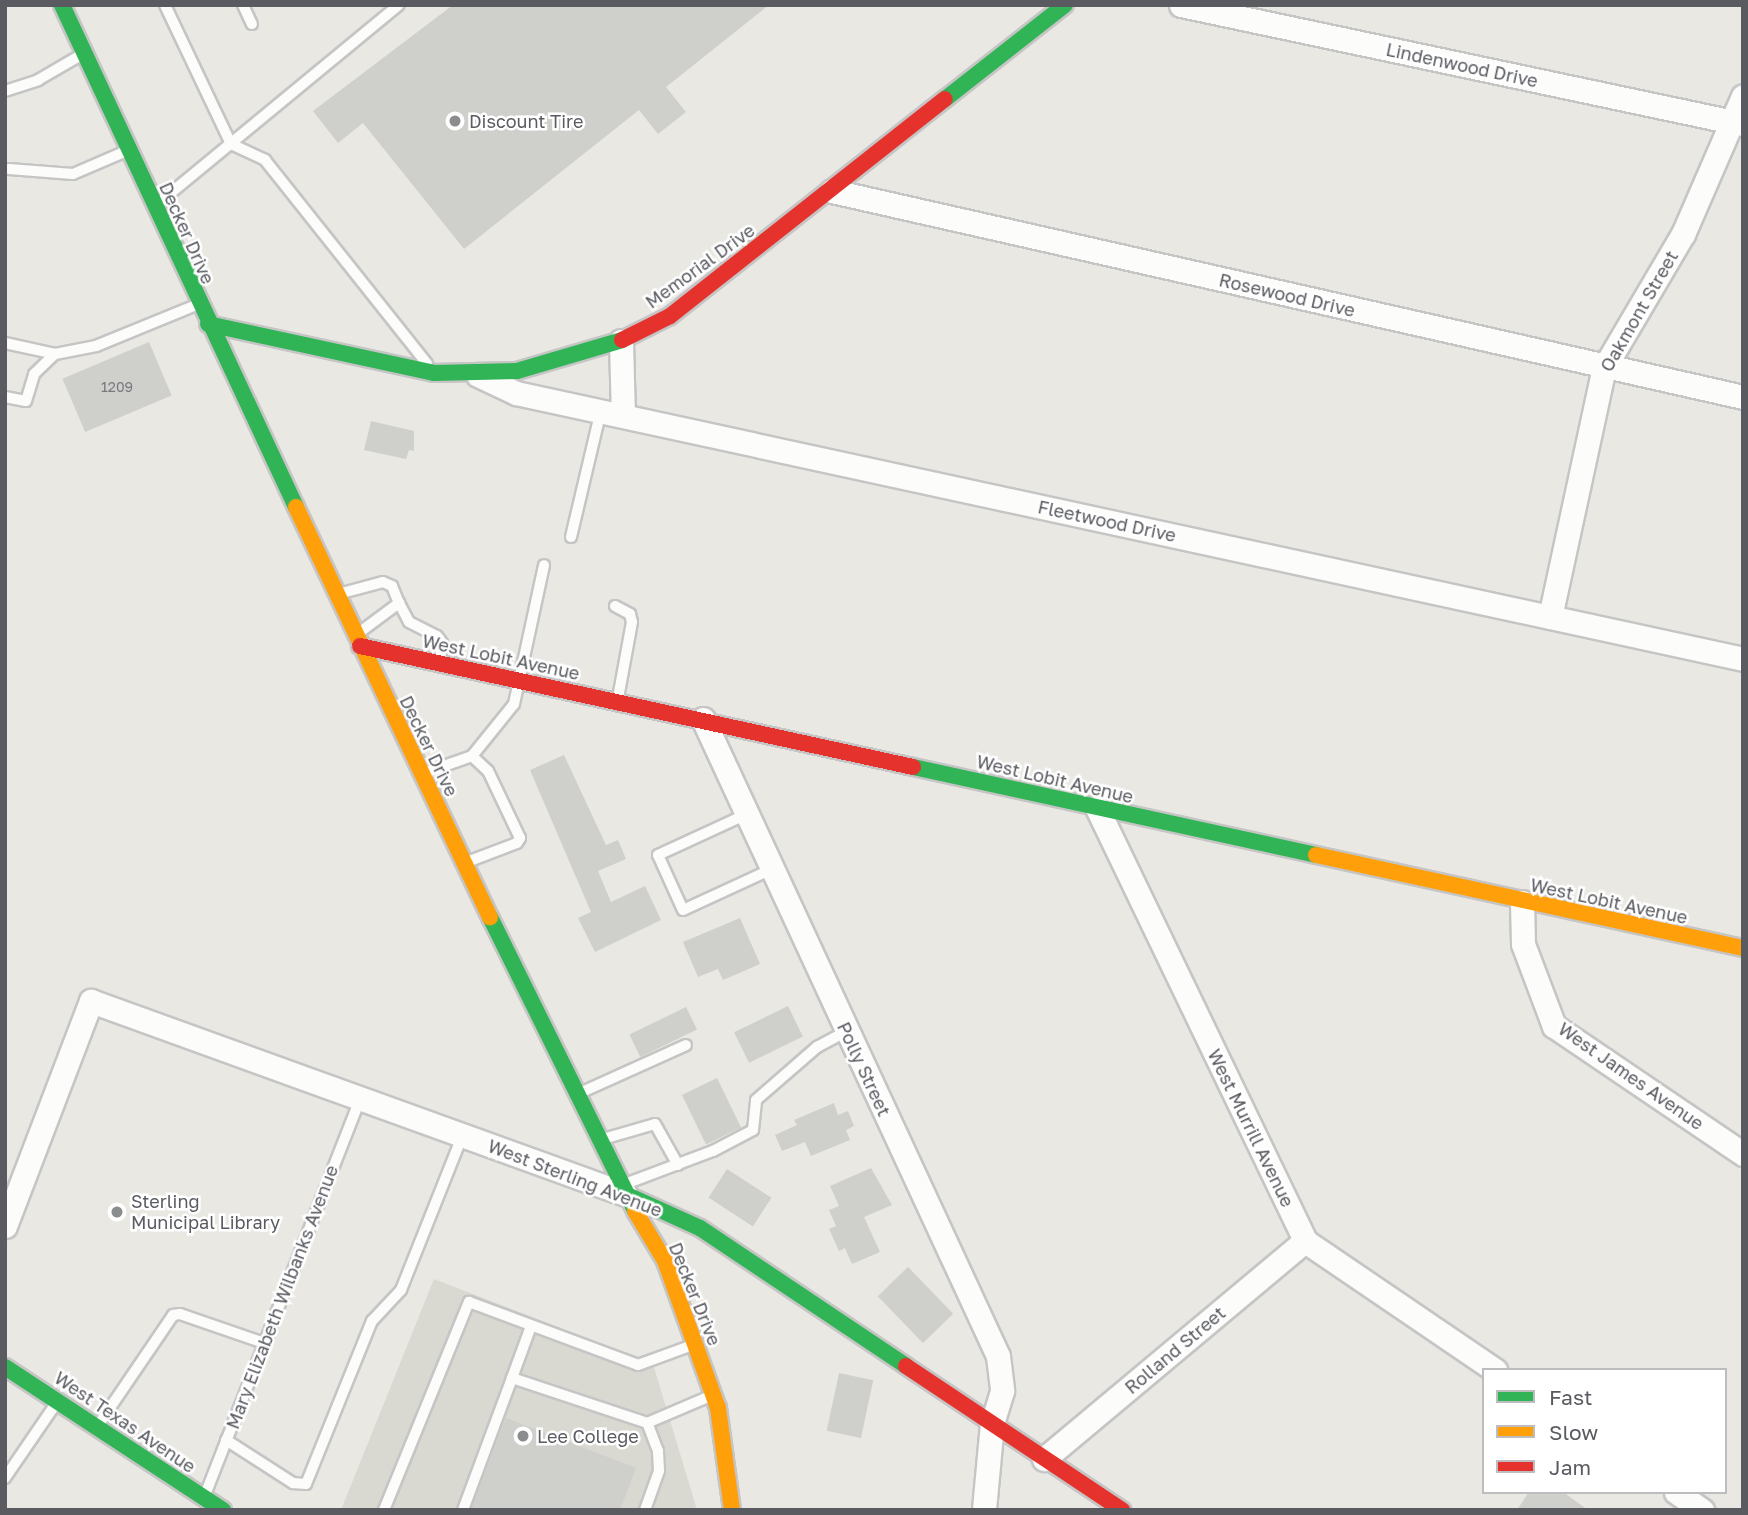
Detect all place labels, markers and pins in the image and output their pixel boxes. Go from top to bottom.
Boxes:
place label: Discount Tire [469,110,583,132]
marker: Discount Tire [447,113,463,129]
place label: Sterling Municipal Library [131,1191,280,1234]
marker: Sterling Municipal Library [109,1204,125,1220]
place label: Lee College [537,1425,639,1447]
marker: Lee College [515,1428,531,1444]

